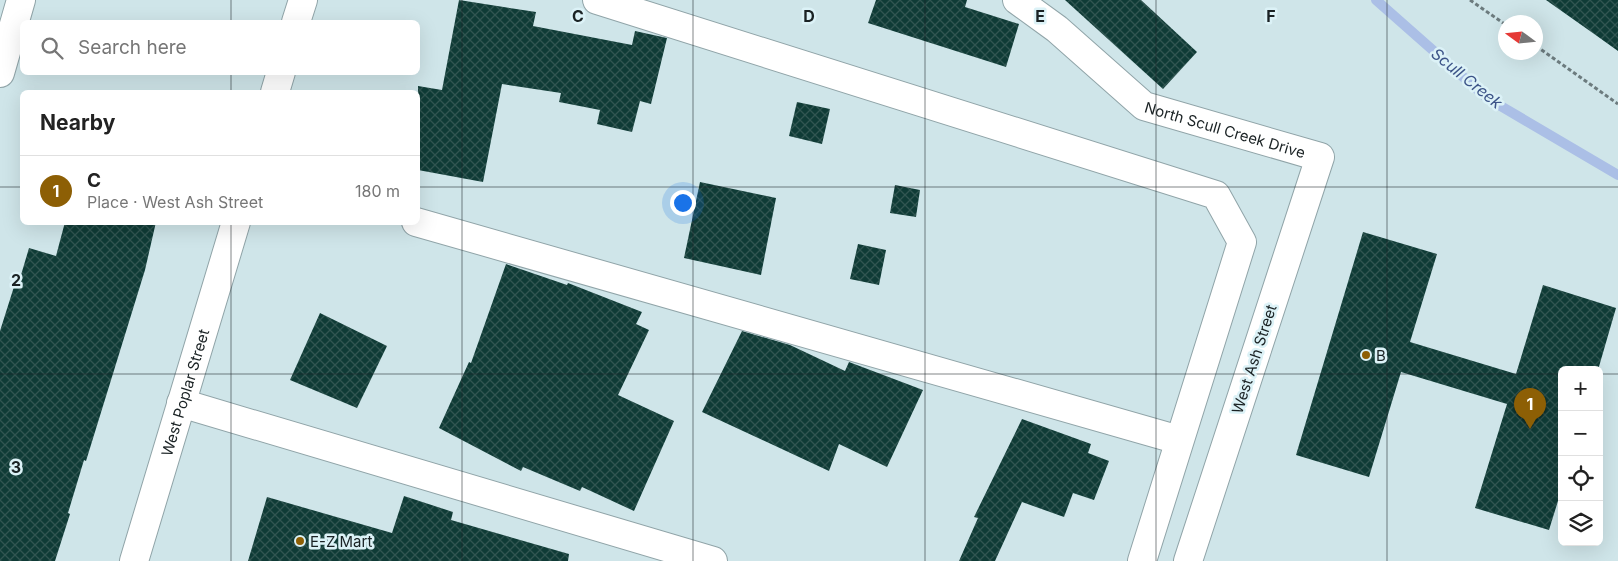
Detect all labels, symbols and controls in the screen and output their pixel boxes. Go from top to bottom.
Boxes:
text: C [572,6,584,26]
text: D [803,6,815,26]
text: E [1035,6,1045,26]
text: F [1266,6,1276,26]
north arrow [1498,15,1543,60]
search box [20,20,420,75]
icon: search [38,34,66,62]
text: Search here [78,36,187,59]
water label: Scull Creek [1427,43,1507,113]
street label: North Scull Creek Drive [1143,97,1308,162]
text: Nearby [40,110,115,135]
text: C [87,169,101,192]
text: 1 [53,181,59,201]
text: 180 m [355,181,400,201]
your location [670,190,696,216]
text: Place · West Ash Street [87,192,263,212]
text: 2 [11,270,21,290]
street label: West Ash Street [1227,302,1281,416]
street label: West Poplar Street [157,327,213,458]
place label: B [1376,346,1386,365]
marker: B [1360,349,1372,361]
map controls [1558,366,1603,546]
button: + [1558,366,1603,411]
pin: 1 [1514,388,1546,429]
button: − [1558,411,1603,456]
button: locate [1558,456,1603,501]
text: 3 [11,457,21,477]
button: layers [1558,501,1603,546]
place label: E-Z Mart [310,532,372,551]
marker: E-Z Mart [294,535,306,547]

